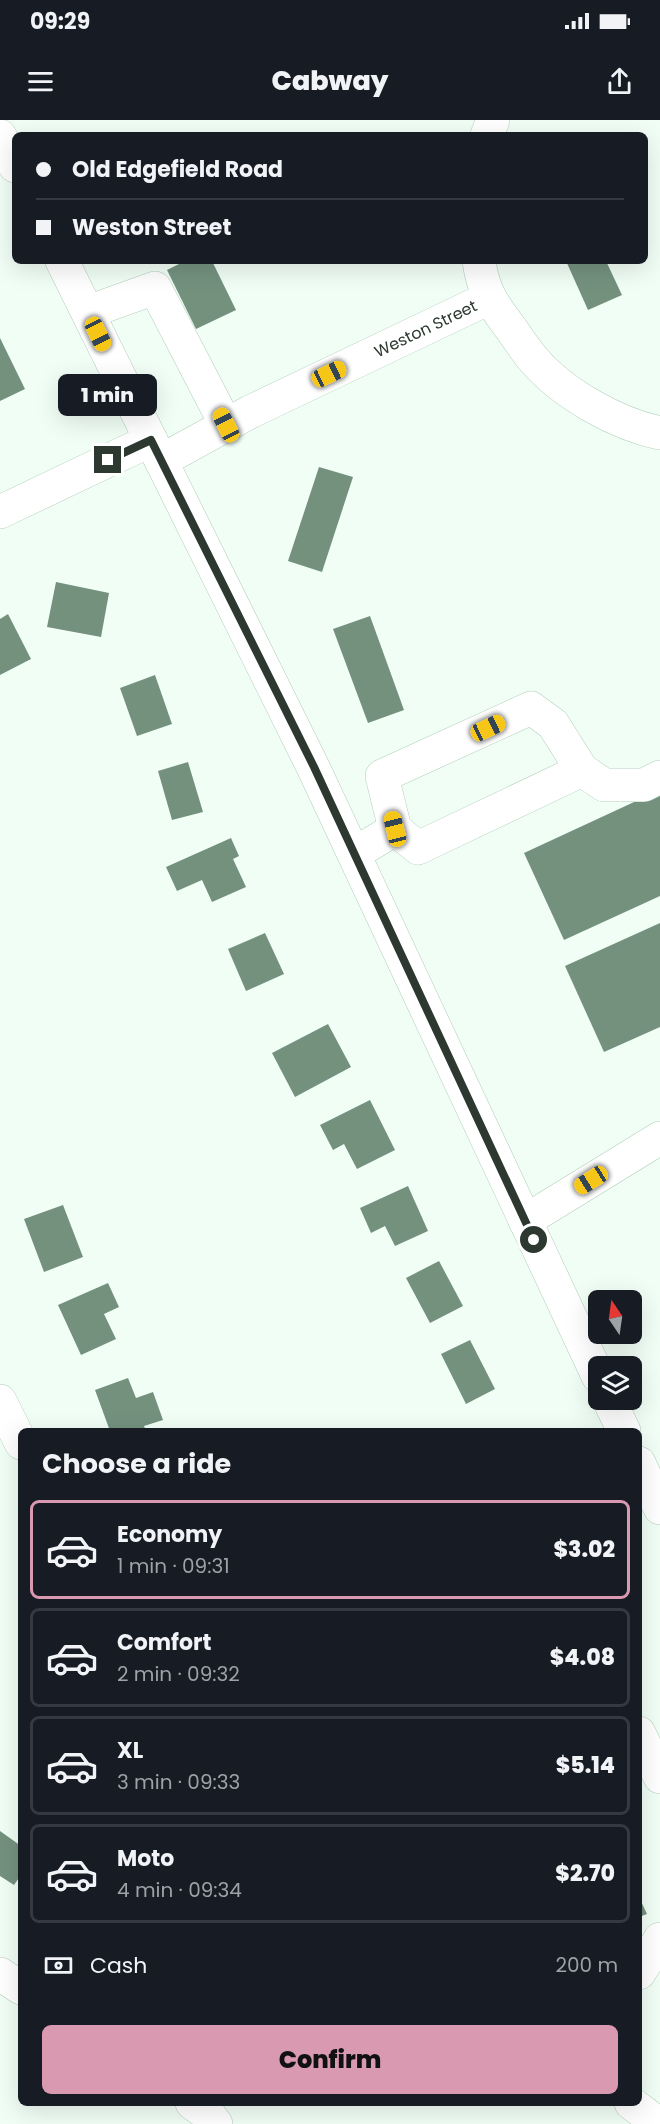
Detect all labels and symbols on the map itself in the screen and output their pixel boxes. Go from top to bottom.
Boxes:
street label: Weston Street [370,294,481,363]
car [82,314,114,354]
car [309,358,349,390]
callout: 1 min [58,373,158,415]
car [210,405,242,445]
route end [94,446,121,473]
car [468,712,508,744]
car [382,809,408,849]
car [571,1163,611,1197]
route start [520,1226,547,1253]
north arrow [588,1290,642,1344]

